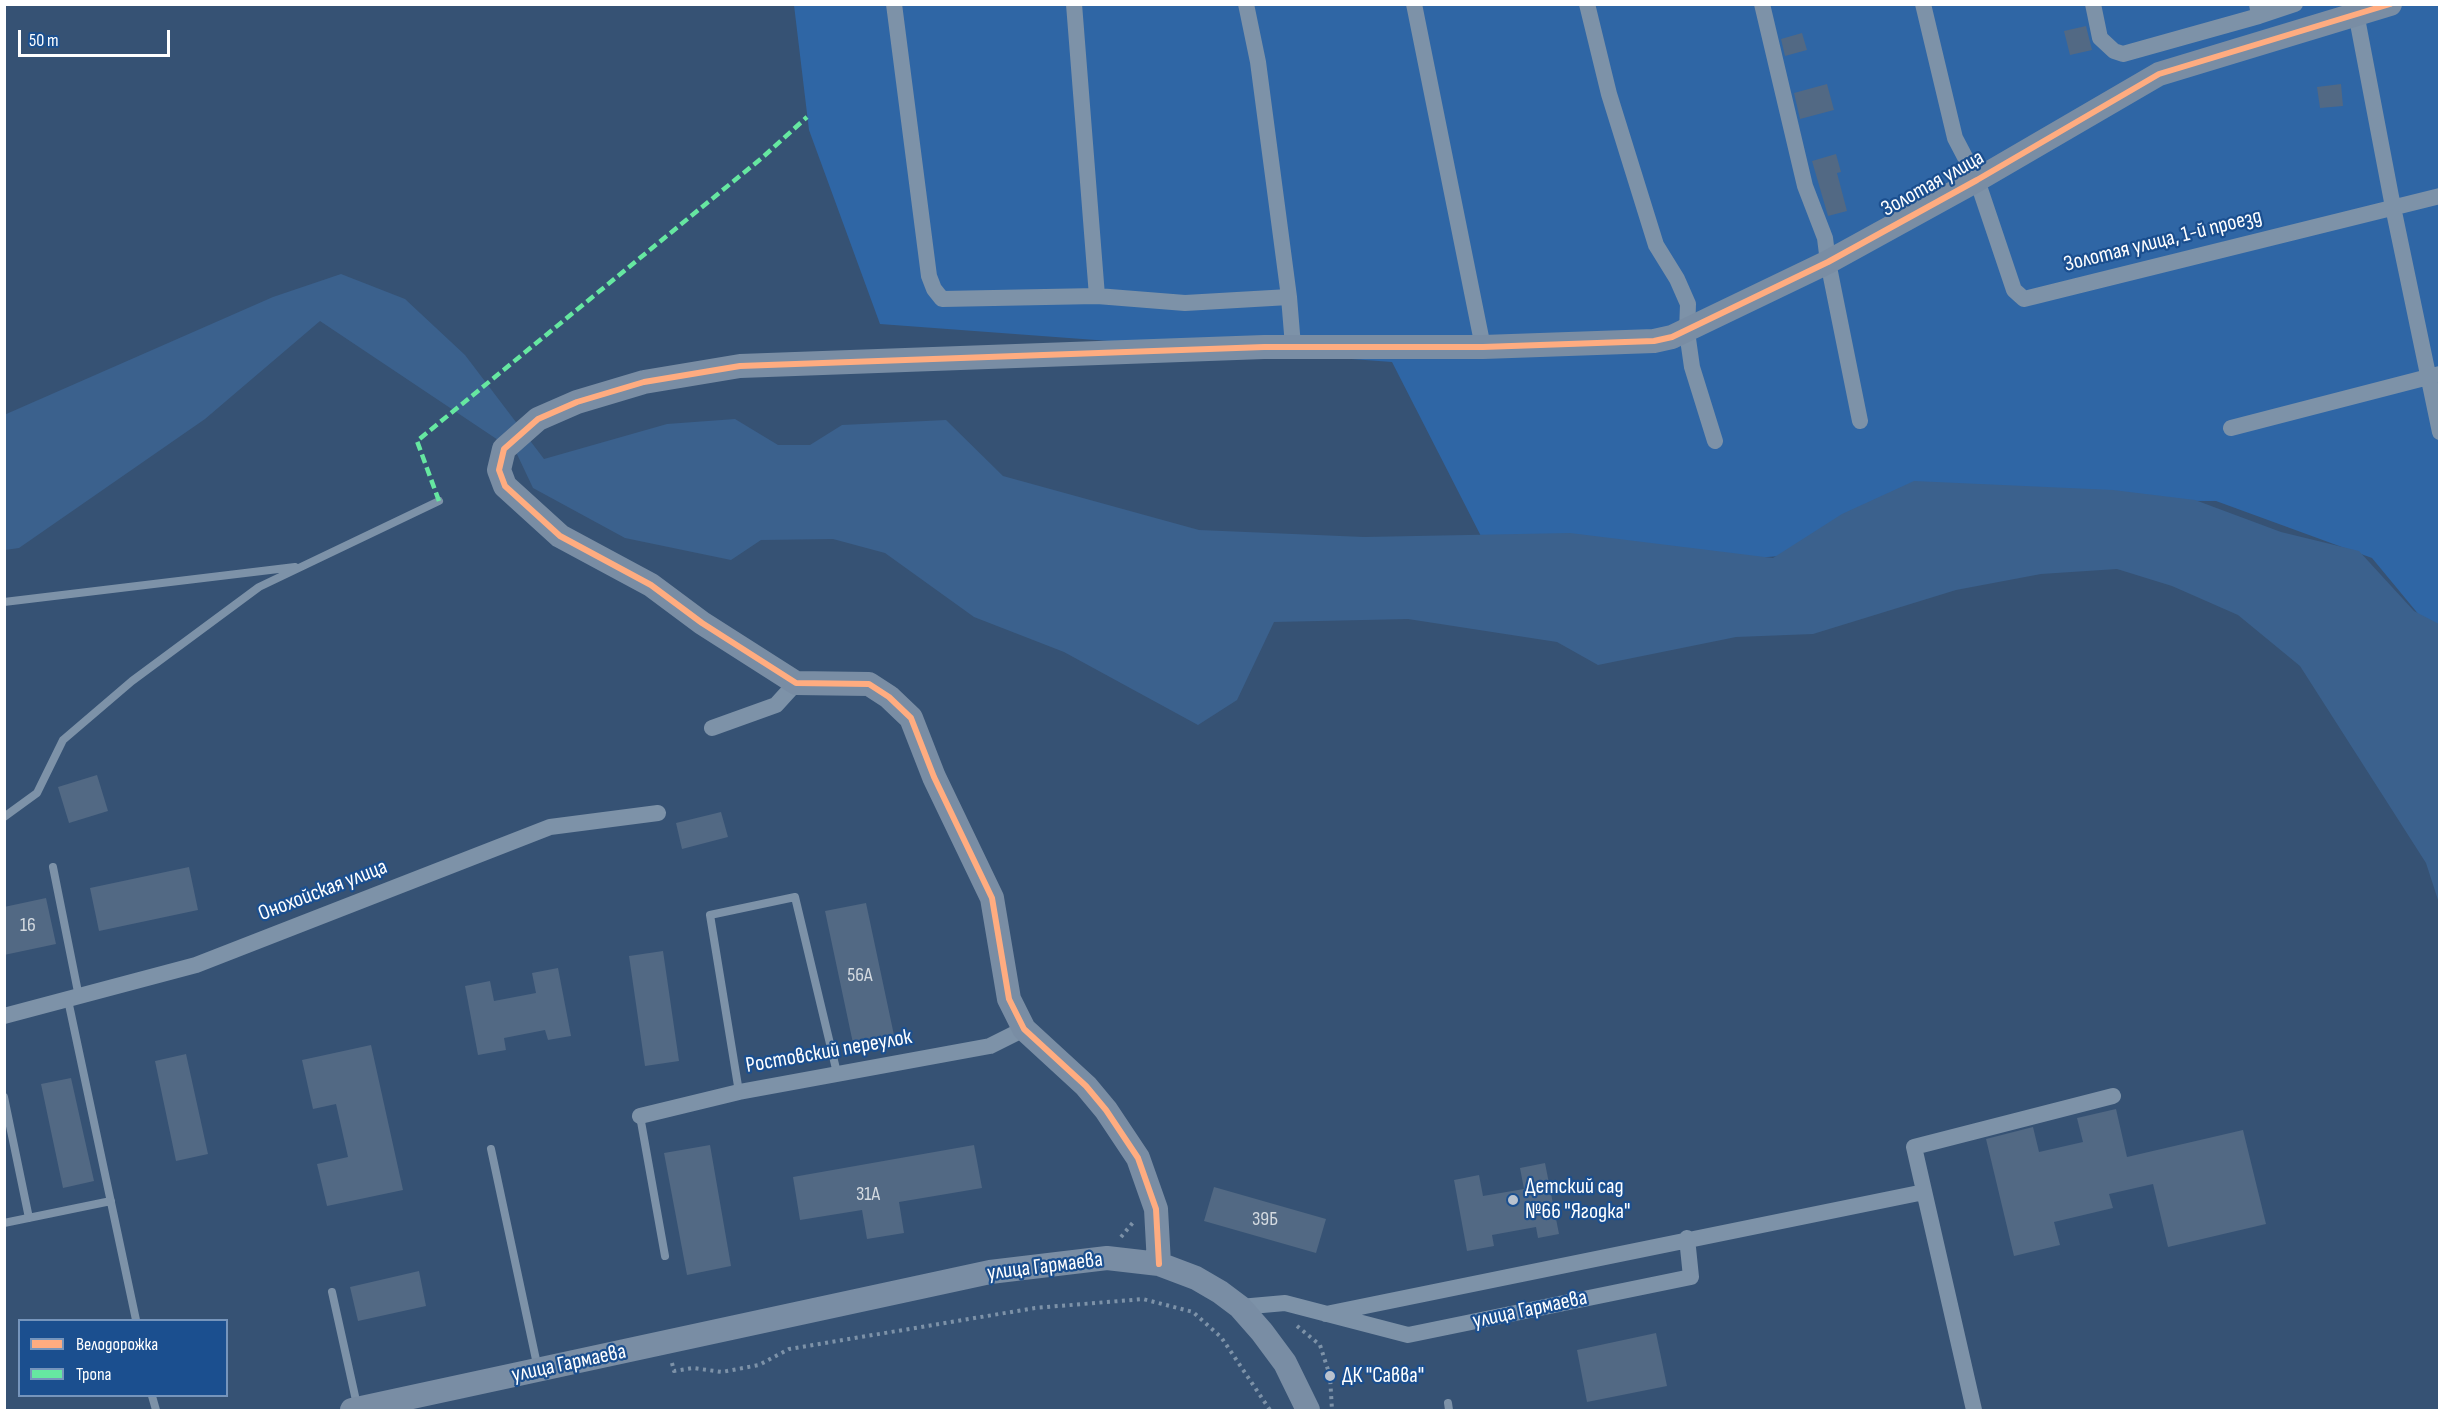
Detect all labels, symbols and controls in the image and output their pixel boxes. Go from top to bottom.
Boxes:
scale bar [21,18,172,56]
text: 50 m [29,30,59,51]
street label: Золотая улица [1877,145,1989,223]
street label: Золотая улица, 1-й проезд [2061,204,2265,278]
street label: Онохойская улица [255,854,391,928]
house number: 16 [20,914,36,938]
house number: 56А [847,964,873,988]
street label: Ростовский переулок [744,1024,914,1080]
place label: Детский сад №66 "Ягодка" [1525,1174,1630,1226]
house number: 31А [856,1183,880,1207]
marker: Детский сад №66 "Ягодка" [1506,1193,1520,1207]
house number: 39Б [1252,1208,1278,1232]
street label: улица Гармаева [986,1247,1104,1287]
street label: улица Гармаева [1470,1285,1590,1335]
legend [18,1319,228,1397]
text: Велодорожка [76,1334,158,1355]
street label: улица Гармаева [509,1339,629,1389]
place label: ДК "Савва" [1342,1363,1424,1389]
text: Тропа [76,1364,112,1385]
marker: ДК "Савва" [1323,1369,1337,1383]

